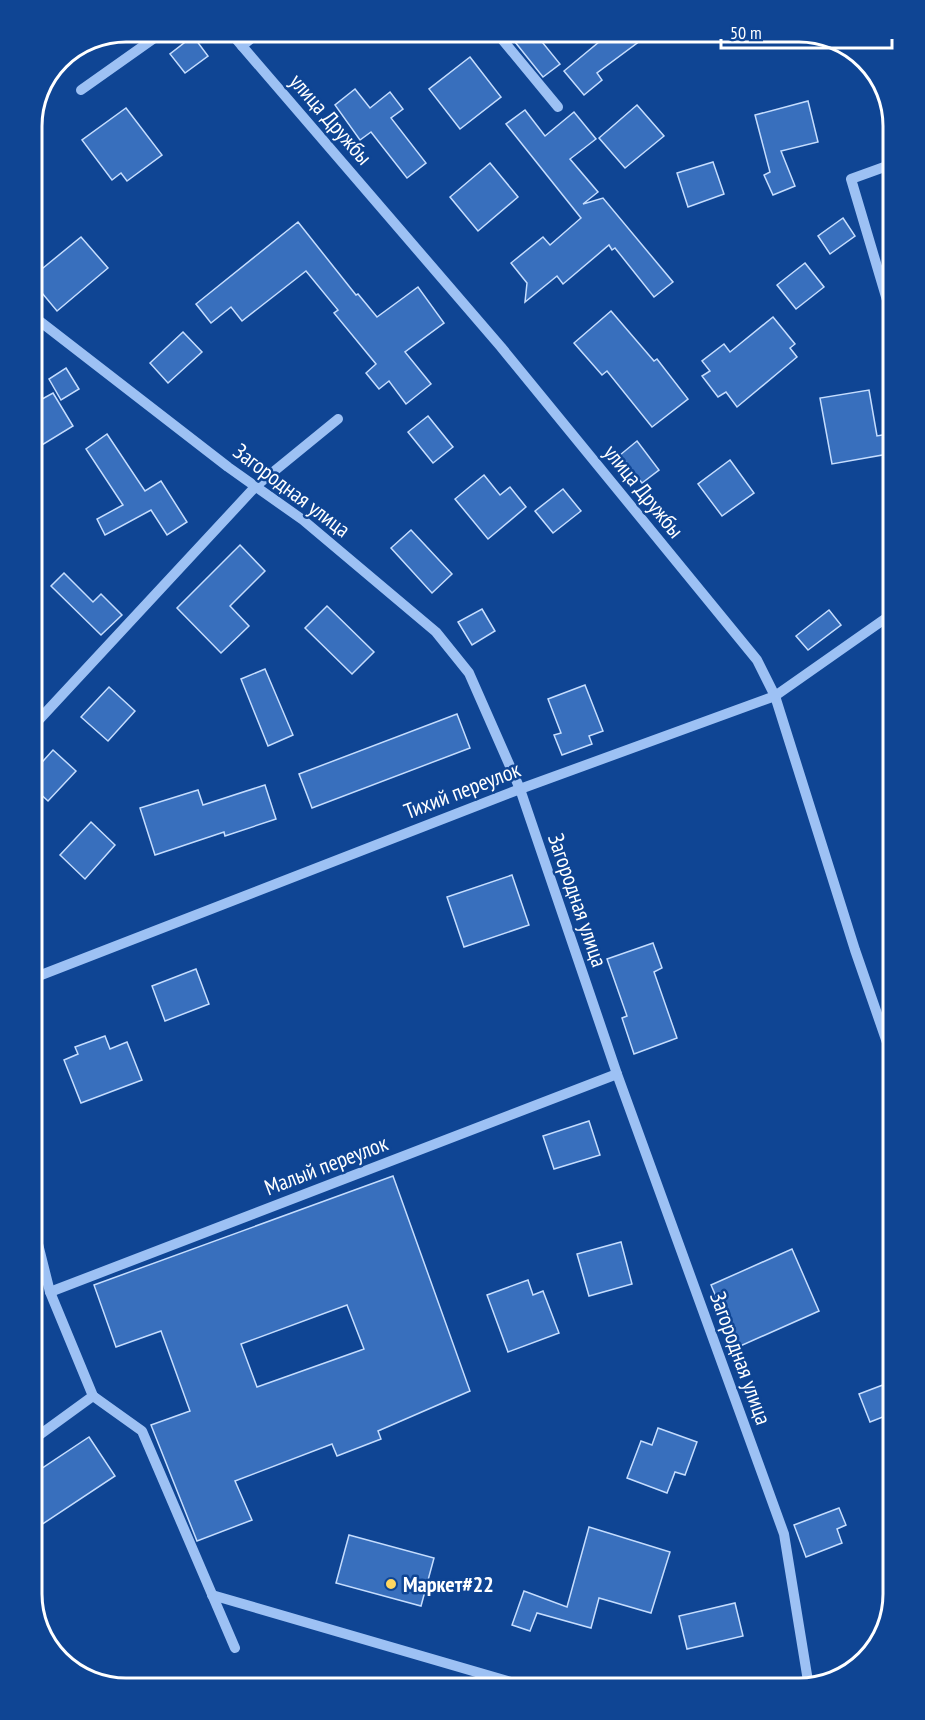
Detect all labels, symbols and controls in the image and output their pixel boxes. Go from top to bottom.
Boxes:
scale bar [721,12,892,50]
text: 50 m [730,21,762,44]
street label: улица Дружбы [284,68,378,170]
street label: Загородная улица [228,437,356,543]
street label: улица Дружбы [598,439,690,543]
street label: Тихий переулок [400,755,525,825]
street label: Загородная улица [542,830,614,970]
street label: Малый переулок [260,1129,392,1201]
street label: Загородная улица [704,1288,778,1428]
place label: Маркет#22 [403,1570,494,1598]
marker: Маркет#22 [384,1577,398,1591]

